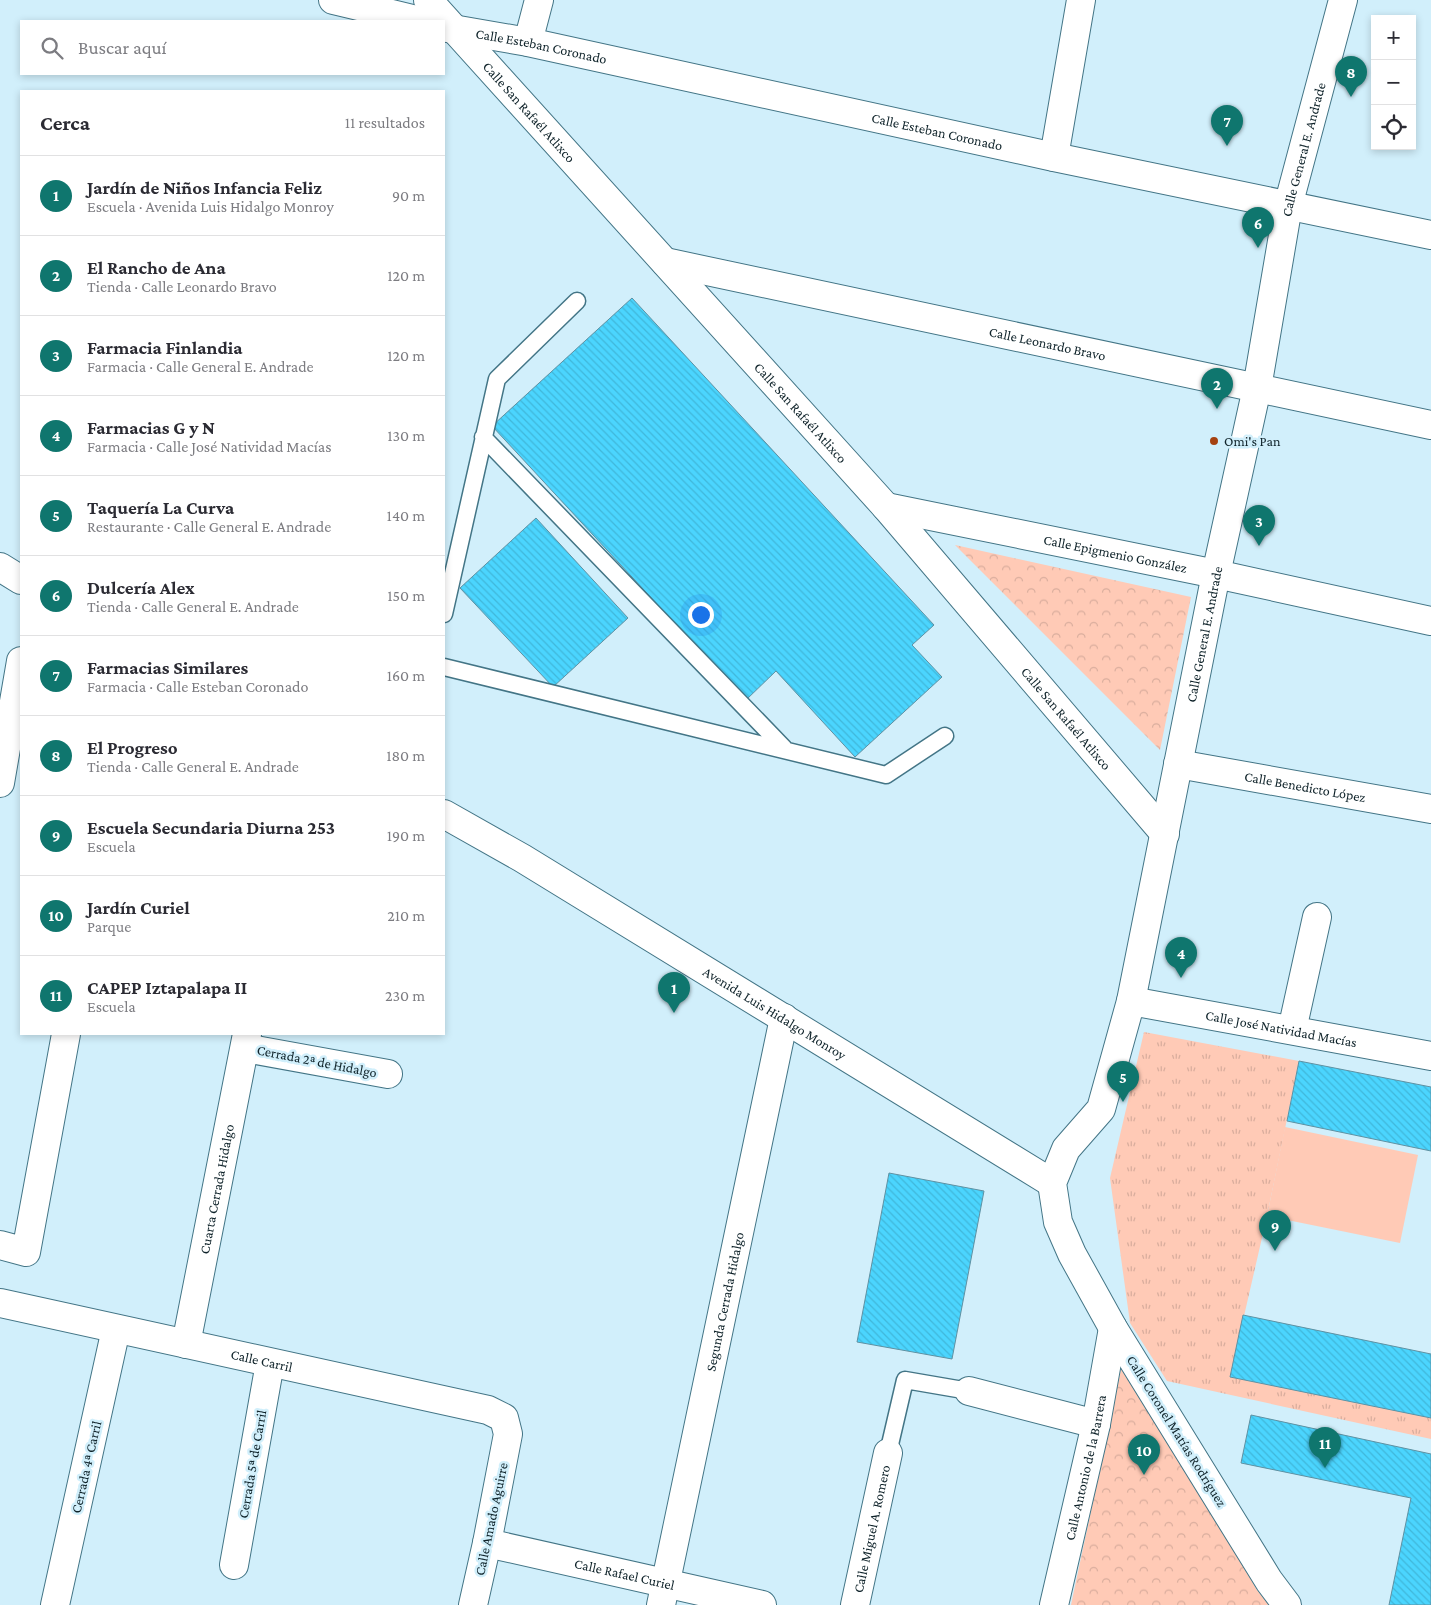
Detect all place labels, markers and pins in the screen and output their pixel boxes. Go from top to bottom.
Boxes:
pin: 8 [1335,56,1367,97]
pin: 7 [1211,105,1243,146]
pin: 6 [1242,207,1274,248]
pin: 2 [1201,368,1233,409]
place label: Omi's Pan [1224,433,1281,449]
marker: Omi's Pan [1208,435,1220,447]
pin: 3 [1243,505,1275,546]
pin: 4 [1165,937,1197,978]
pin: 1 [658,972,690,1013]
pin: 5 [1107,1061,1139,1102]
pin: 9 [1259,1210,1291,1251]
pin: 11 [1309,1427,1341,1468]
pin: 10 [1128,1434,1160,1475]

